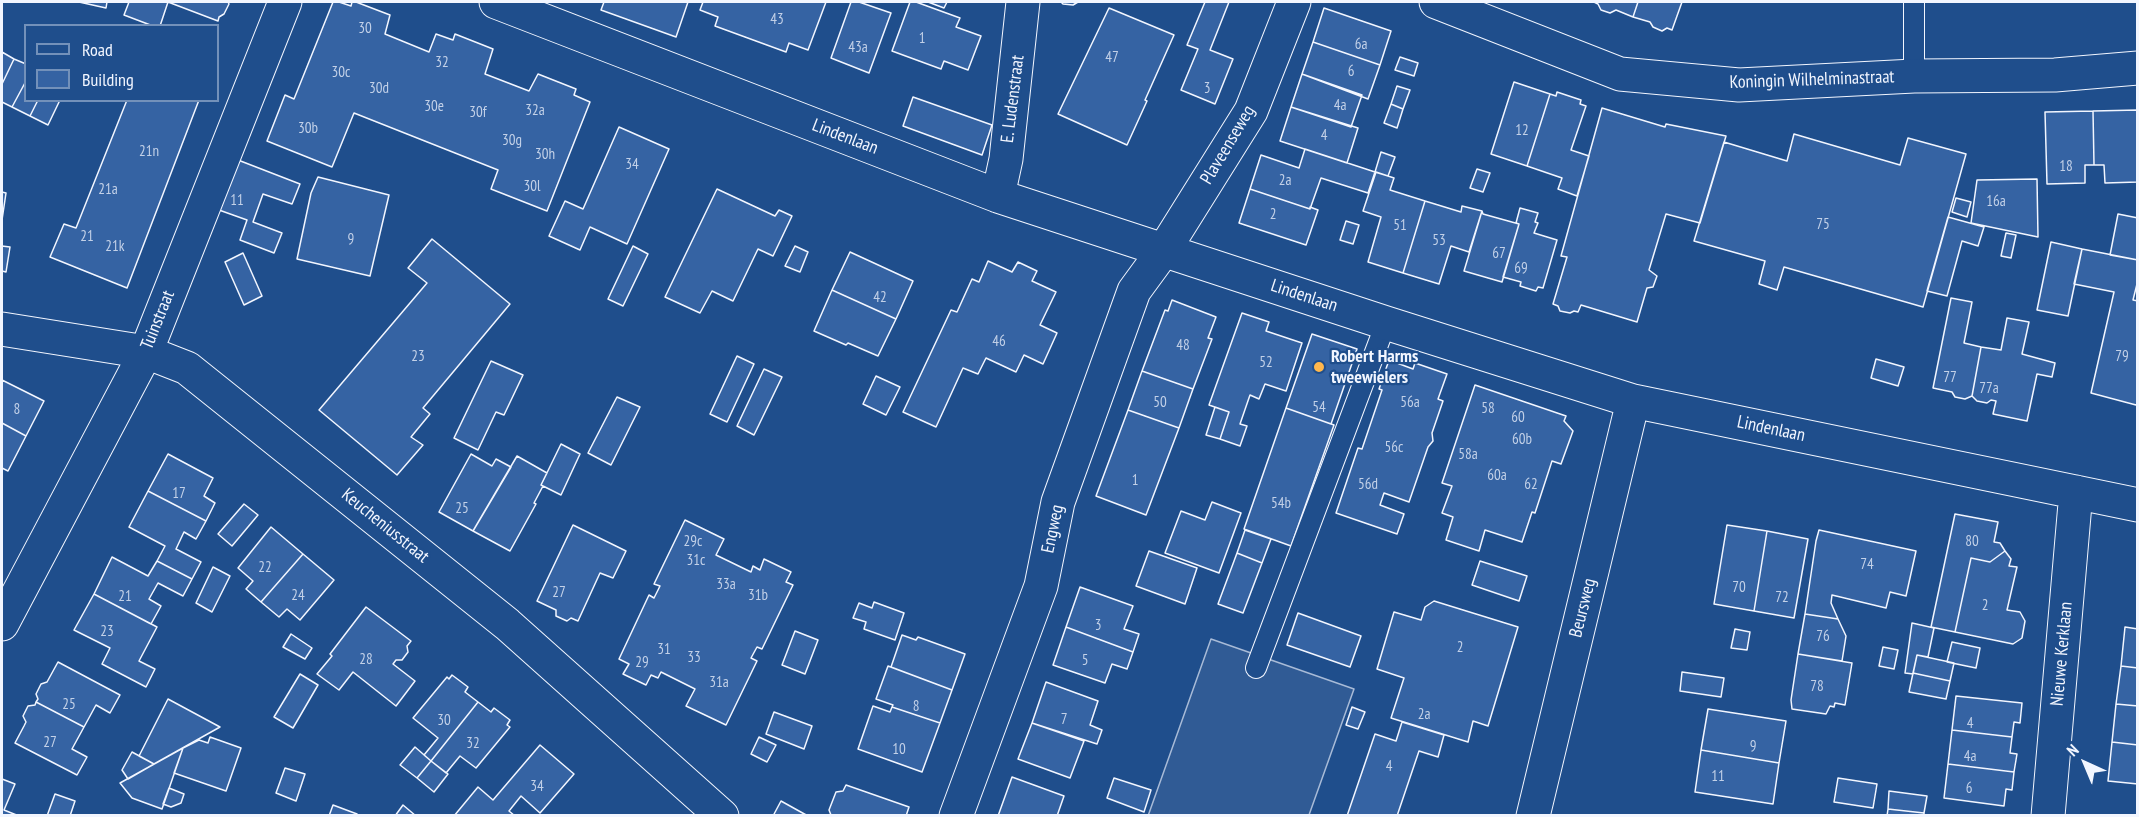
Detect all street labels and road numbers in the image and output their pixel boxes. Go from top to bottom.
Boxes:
street label: E. Ludenstraat [997,54,1029,144]
street label: Koningin Wilhelminastraat [1729,66,1895,94]
street label: Plaveenseweg [1196,102,1260,188]
street label: Lindenlaan [809,115,881,159]
street label: Lindenlaan [1268,275,1340,317]
street label: Tuinstraat [136,287,180,353]
street label: Lindenlaan [1735,411,1807,447]
street label: Keucheniusstraat [337,484,433,568]
street label: Engweg [1037,503,1069,555]
street label: Beursweg [1565,576,1601,640]
street label: Nieuwe Kerklaan [2047,601,2077,707]

